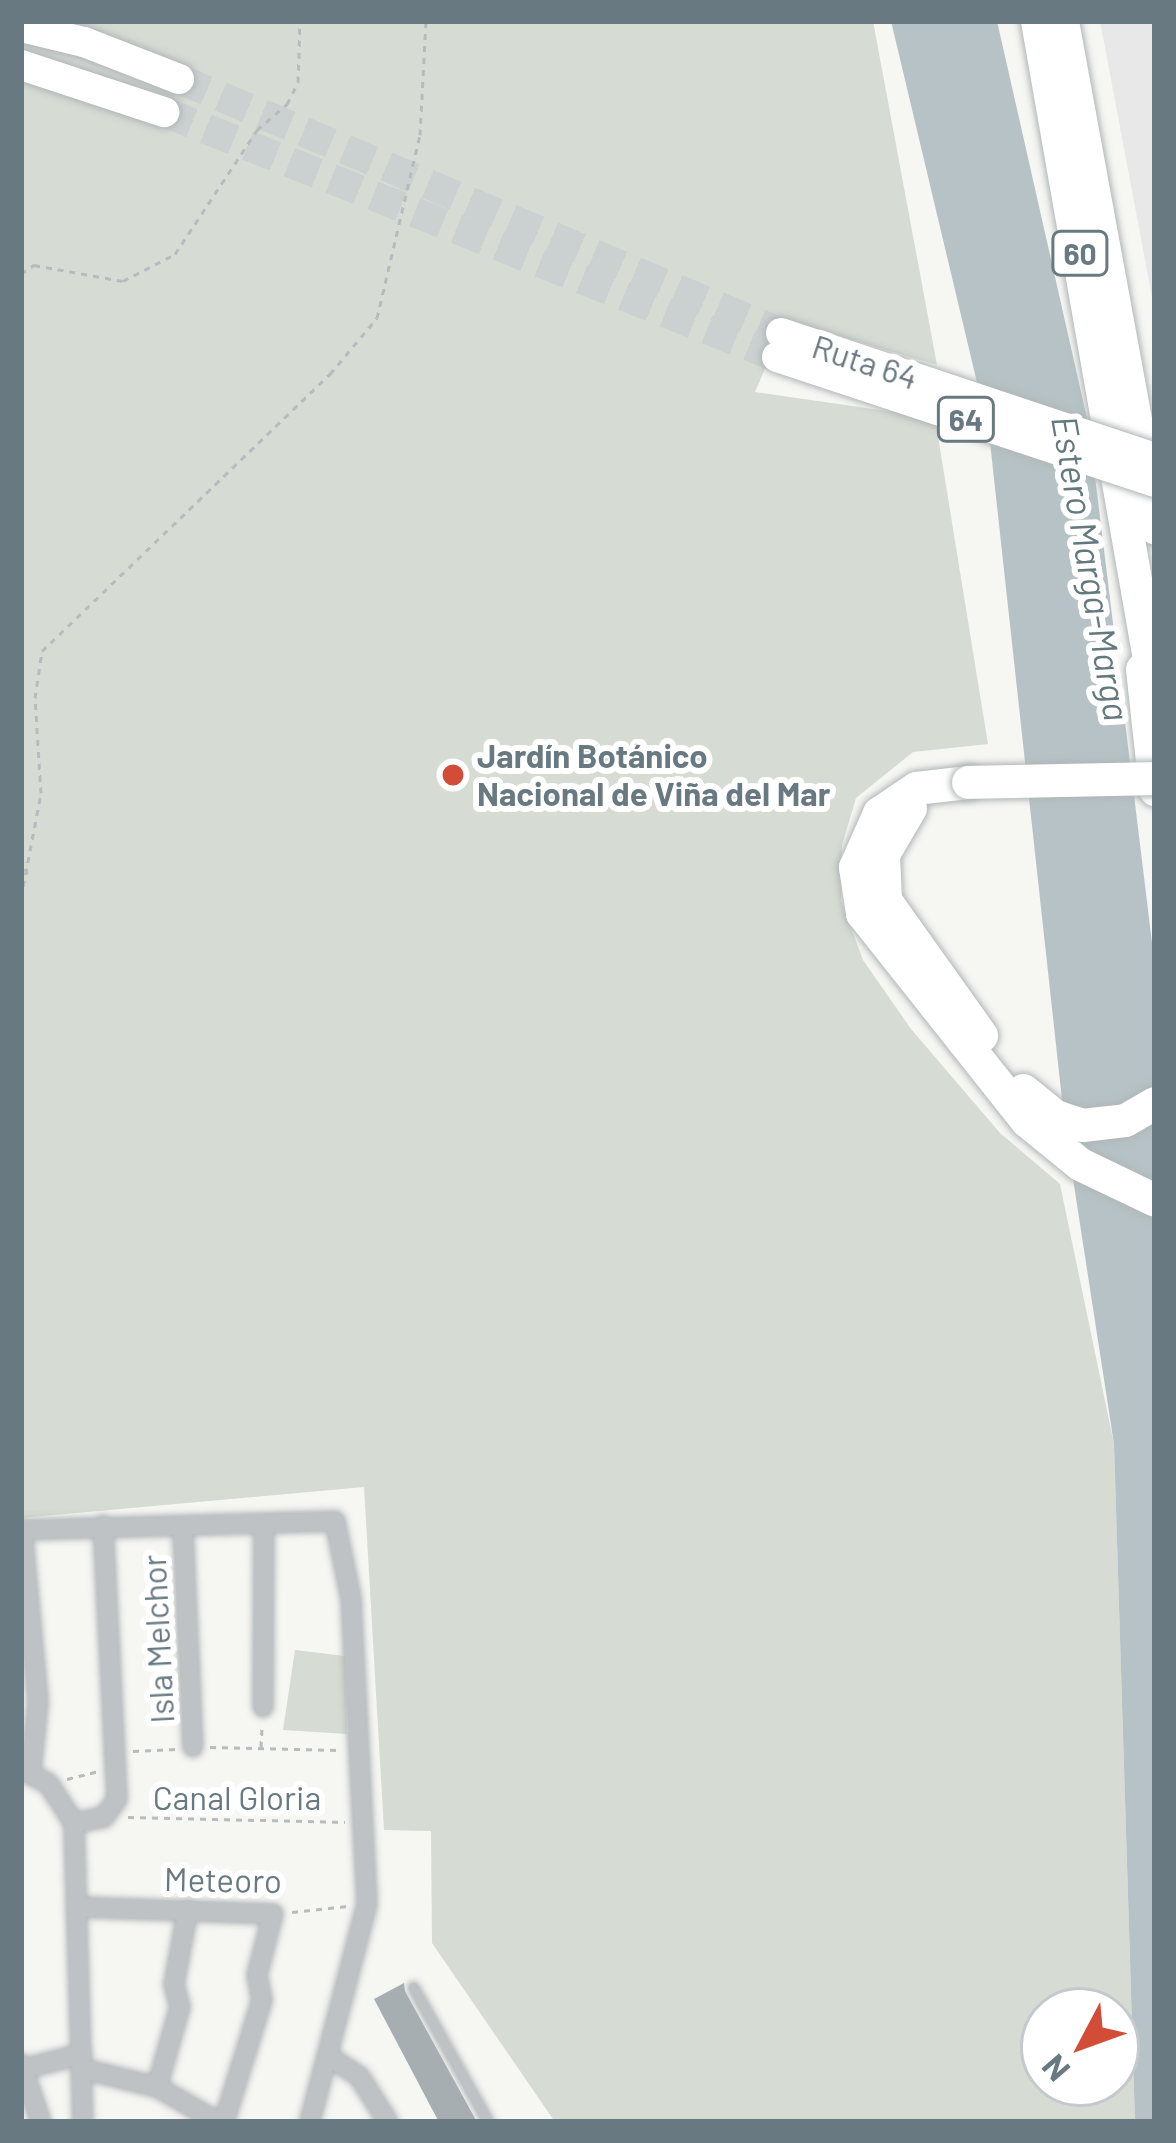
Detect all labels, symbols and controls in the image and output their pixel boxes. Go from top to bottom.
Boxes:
road number: 60 [1050,229,1110,277]
street label: Ruta 64 [807,326,923,398]
road number: 64 [936,395,996,443]
water label: Estero Marga-Marga [1044,412,1140,724]
place label: Jardín Botánico Nacional de Viña del Mar [477,736,830,814]
marker: Jardín Botánico Nacional de Viña del Mar [440,762,466,788]
street label: Isla Melchor [134,1554,182,1724]
street label: Canal Gloria [153,1778,321,1818]
street label: Meteoro [164,1859,282,1901]
north arrow [1020,1987,1140,2107]
text: N [1033,2047,1077,2090]

